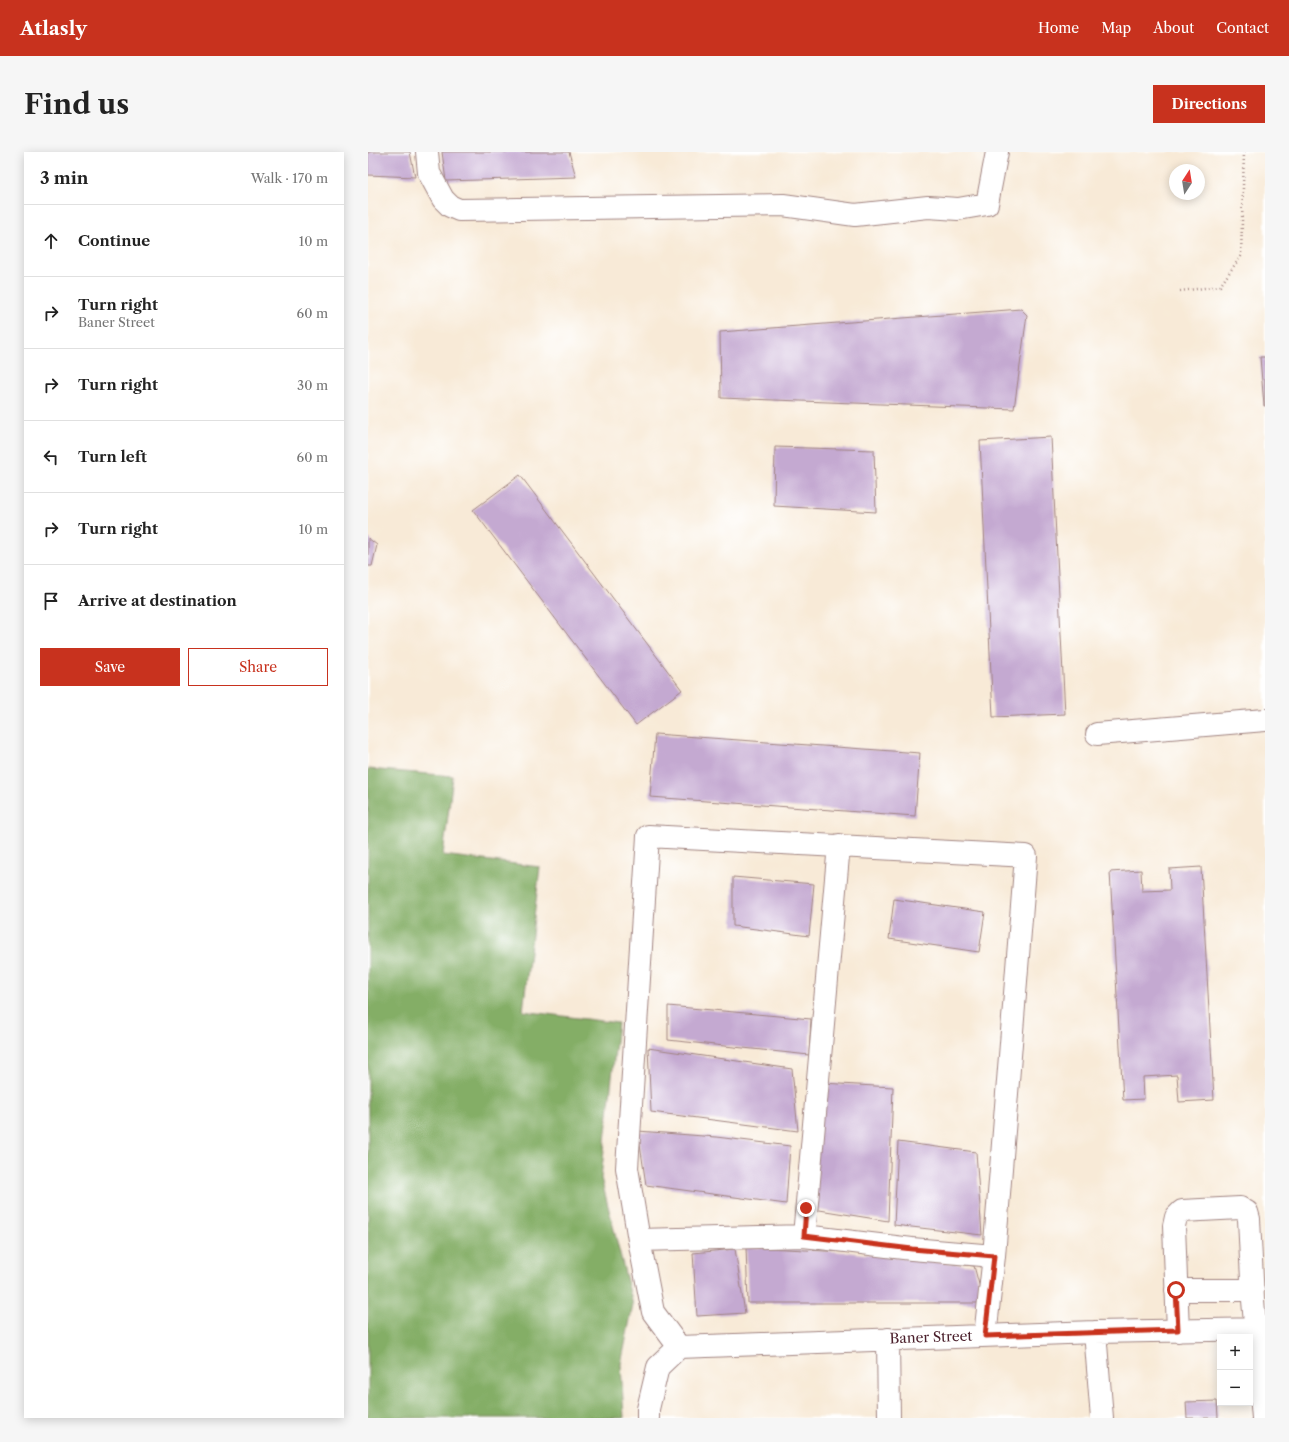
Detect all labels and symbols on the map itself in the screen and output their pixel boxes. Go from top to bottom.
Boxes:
north arrow [1169,164,1205,200]
route end [797,1199,815,1217]
route start [1167,1281,1185,1299]
street label: Baner Street [889,1327,973,1347]

